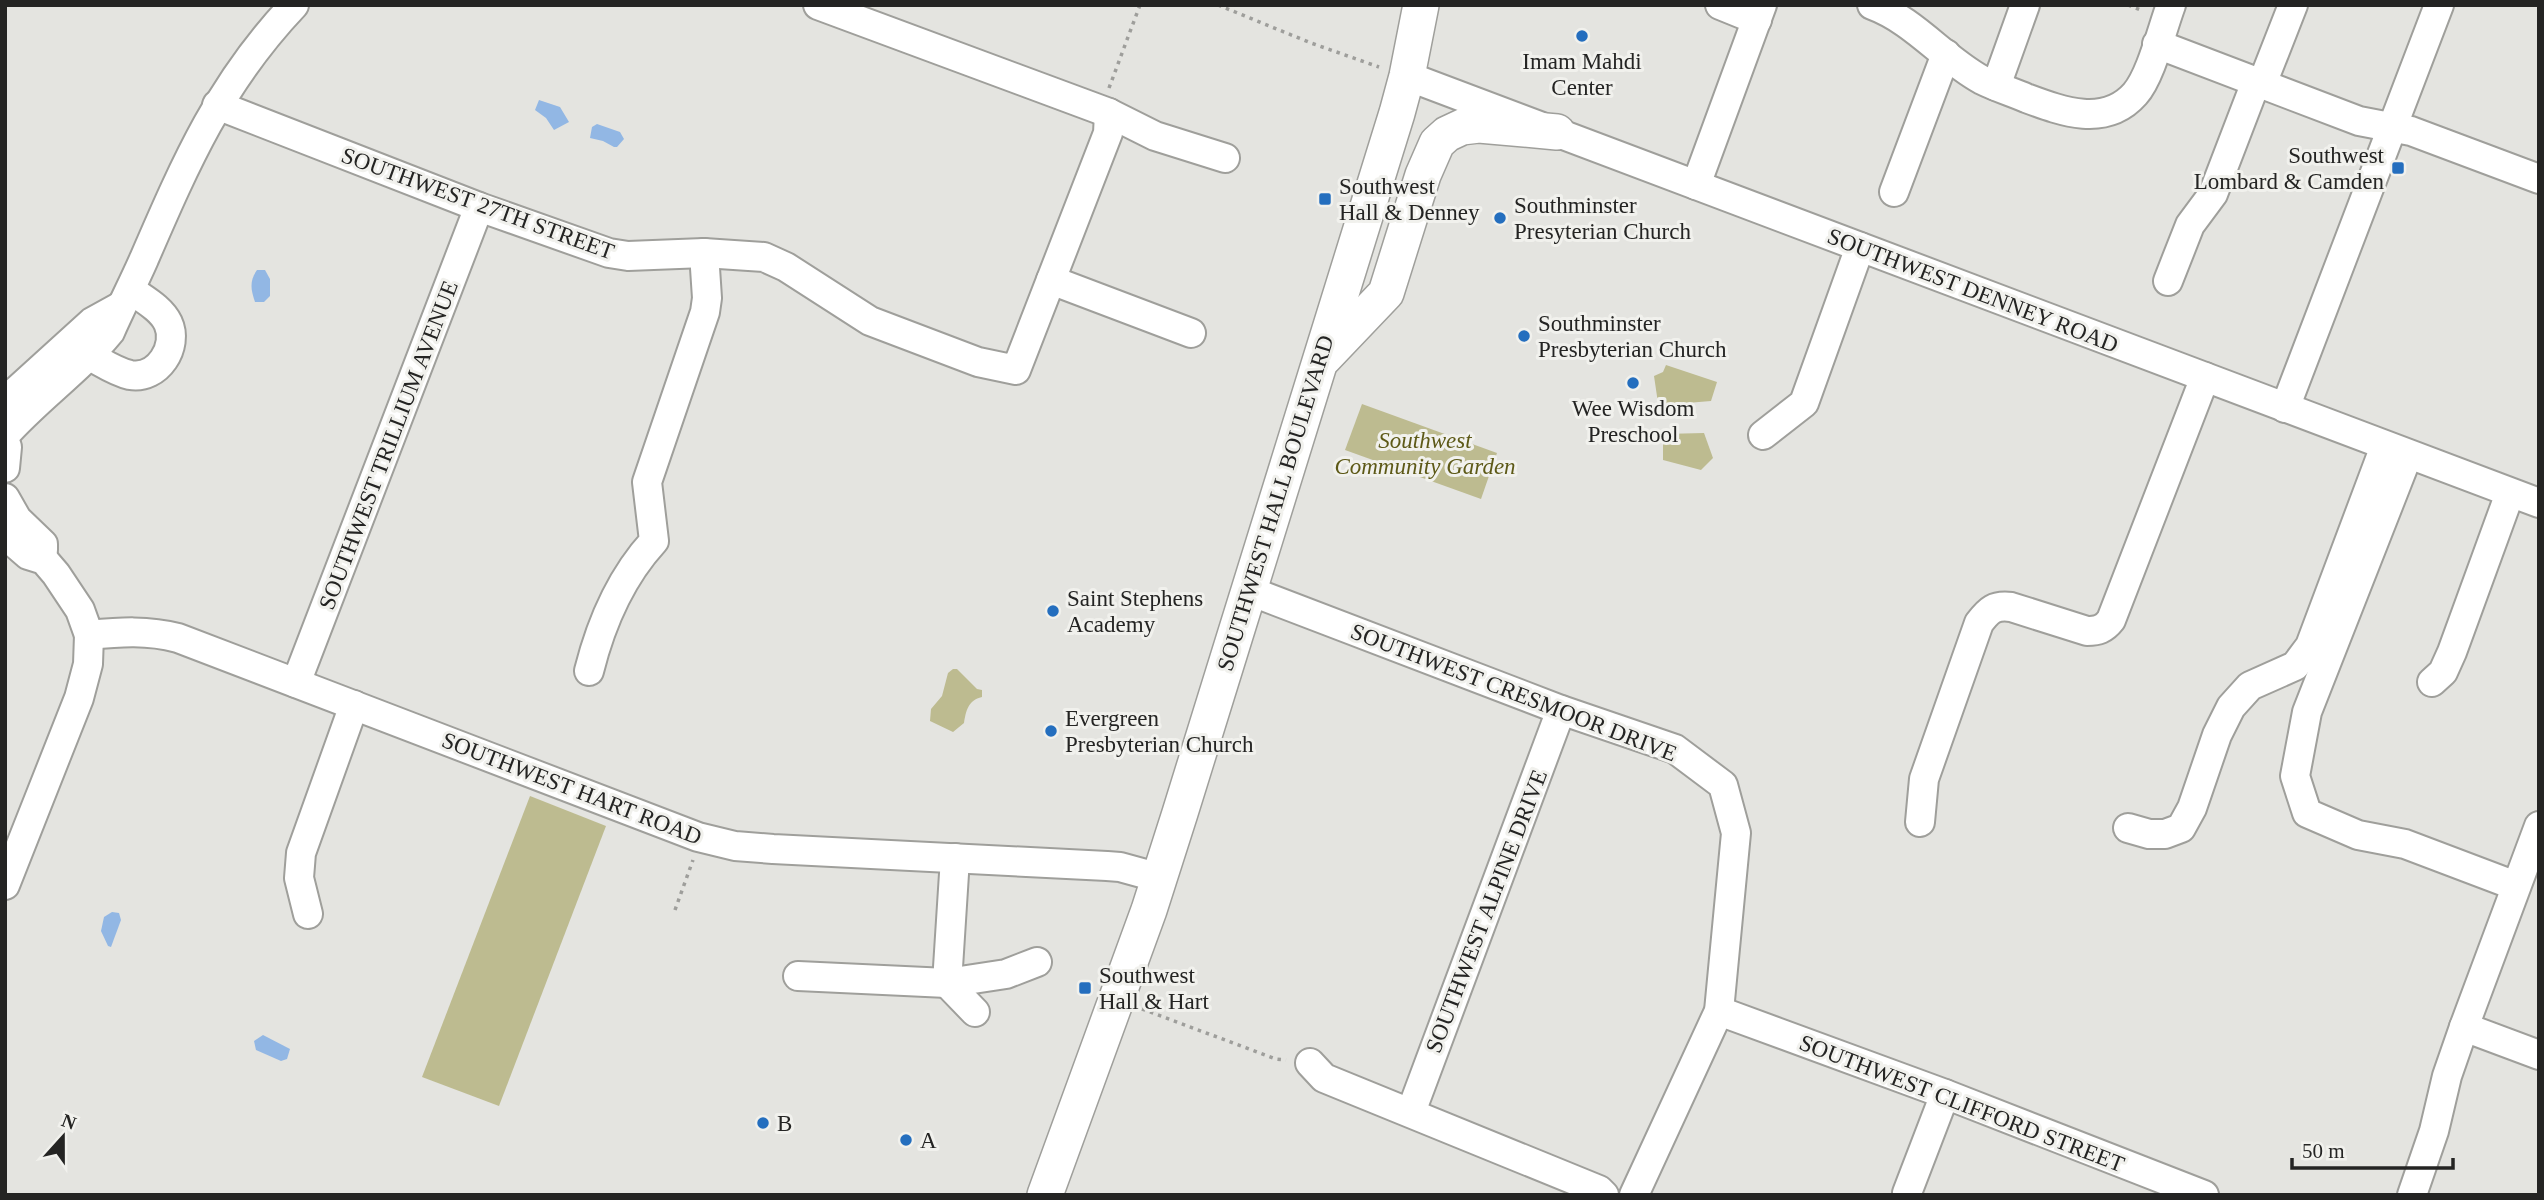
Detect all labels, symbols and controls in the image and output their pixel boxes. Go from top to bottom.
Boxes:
marker: Imam Mahdi Center [1574,28,1590,44]
place label: Imam Mahdi Center [1522,49,1642,100]
street label: SOUTHWEST 27TH STREET [338,142,618,265]
place label: Southwest Lombard & Camden [2194,143,2385,194]
marker: Southwest Lombard & Camden [2390,160,2406,176]
place label: Southwest Hall & Denney [1339,174,1480,225]
marker: Southwest Hall & Denney [1317,191,1333,207]
place label: Southminster Presyterian Church [1514,193,1691,244]
marker: Southminster Presyterian Church [1492,210,1508,226]
street label: SOUTHWEST DENNEY ROAD [1824,223,2122,358]
street label: SOUTHWEST TRILLIUM AVENUE [314,277,463,613]
place label: Southminster Presbyterian Church [1538,311,1727,362]
marker: Southminster Presbyterian Church [1516,328,1532,344]
street label: SOUTHWEST HALL BOULEVARD [1212,332,1339,674]
marker: Wee Wisdom Preschool [1625,375,1641,391]
place label: Wee Wisdom Preschool [1572,396,1694,447]
park label: Southwest Community Garden [1334,428,1516,479]
place label: Saint Stephens Academy [1067,586,1203,637]
marker: Saint Stephens Academy [1045,603,1061,619]
street label: SOUTHWEST CRESMOOR DRIVE [1347,619,1680,766]
place label: Evergreen Presbyterian Church [1065,706,1254,757]
marker: Evergreen Presbyterian Church [1043,723,1059,739]
street label: SOUTHWEST HART ROAD [438,727,705,850]
street label: SOUTHWEST ALPINE DRIVE [1421,766,1552,1056]
place label: Southwest Hall & Hart [1099,963,1209,1014]
marker: Southwest Hall & Hart [1077,980,1093,996]
street label: SOUTHWEST CLIFFORD STREET [1796,1030,2128,1177]
north arrow [28,1102,98,1172]
text: N [59,1109,79,1134]
place label: B [777,1111,792,1136]
marker: B [755,1115,771,1131]
scale bar [2292,1126,2453,1170]
place label: A [920,1128,937,1153]
marker: A [898,1132,914,1148]
text: 50 m [2302,1139,2345,1163]

